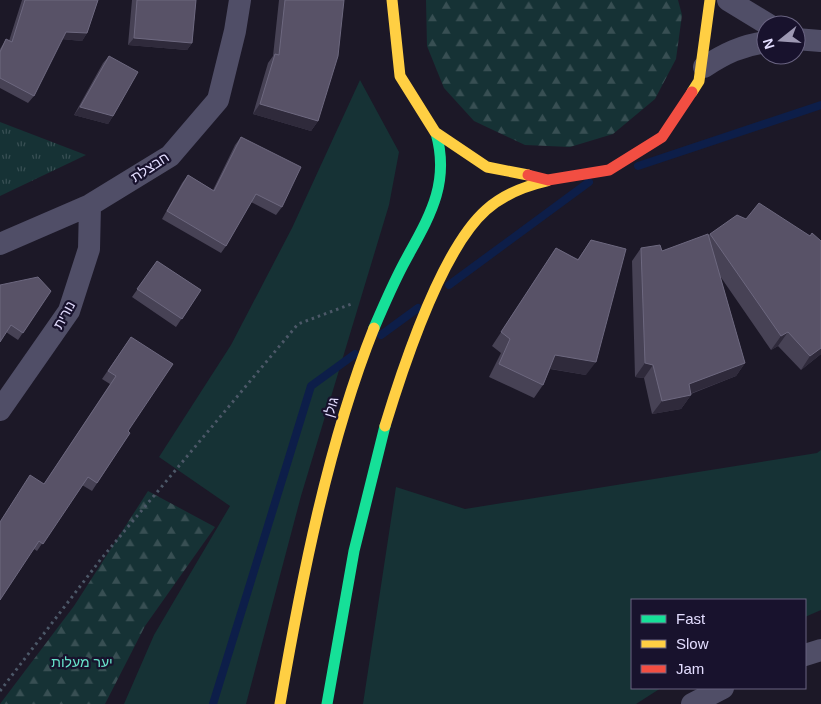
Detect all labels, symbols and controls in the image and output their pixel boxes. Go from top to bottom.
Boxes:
north arrow [756,15,806,65]
text: N [759,37,778,51]
street label: חבצלת [128,149,172,185]
street label: נורית [50,298,78,332]
street label: גולן [320,395,342,419]
legend [631,599,806,689]
text: Fast [676,610,706,627]
text: Slow [676,635,709,652]
park label: יער מעלות [51,654,113,670]
text: Jam [676,660,704,677]

